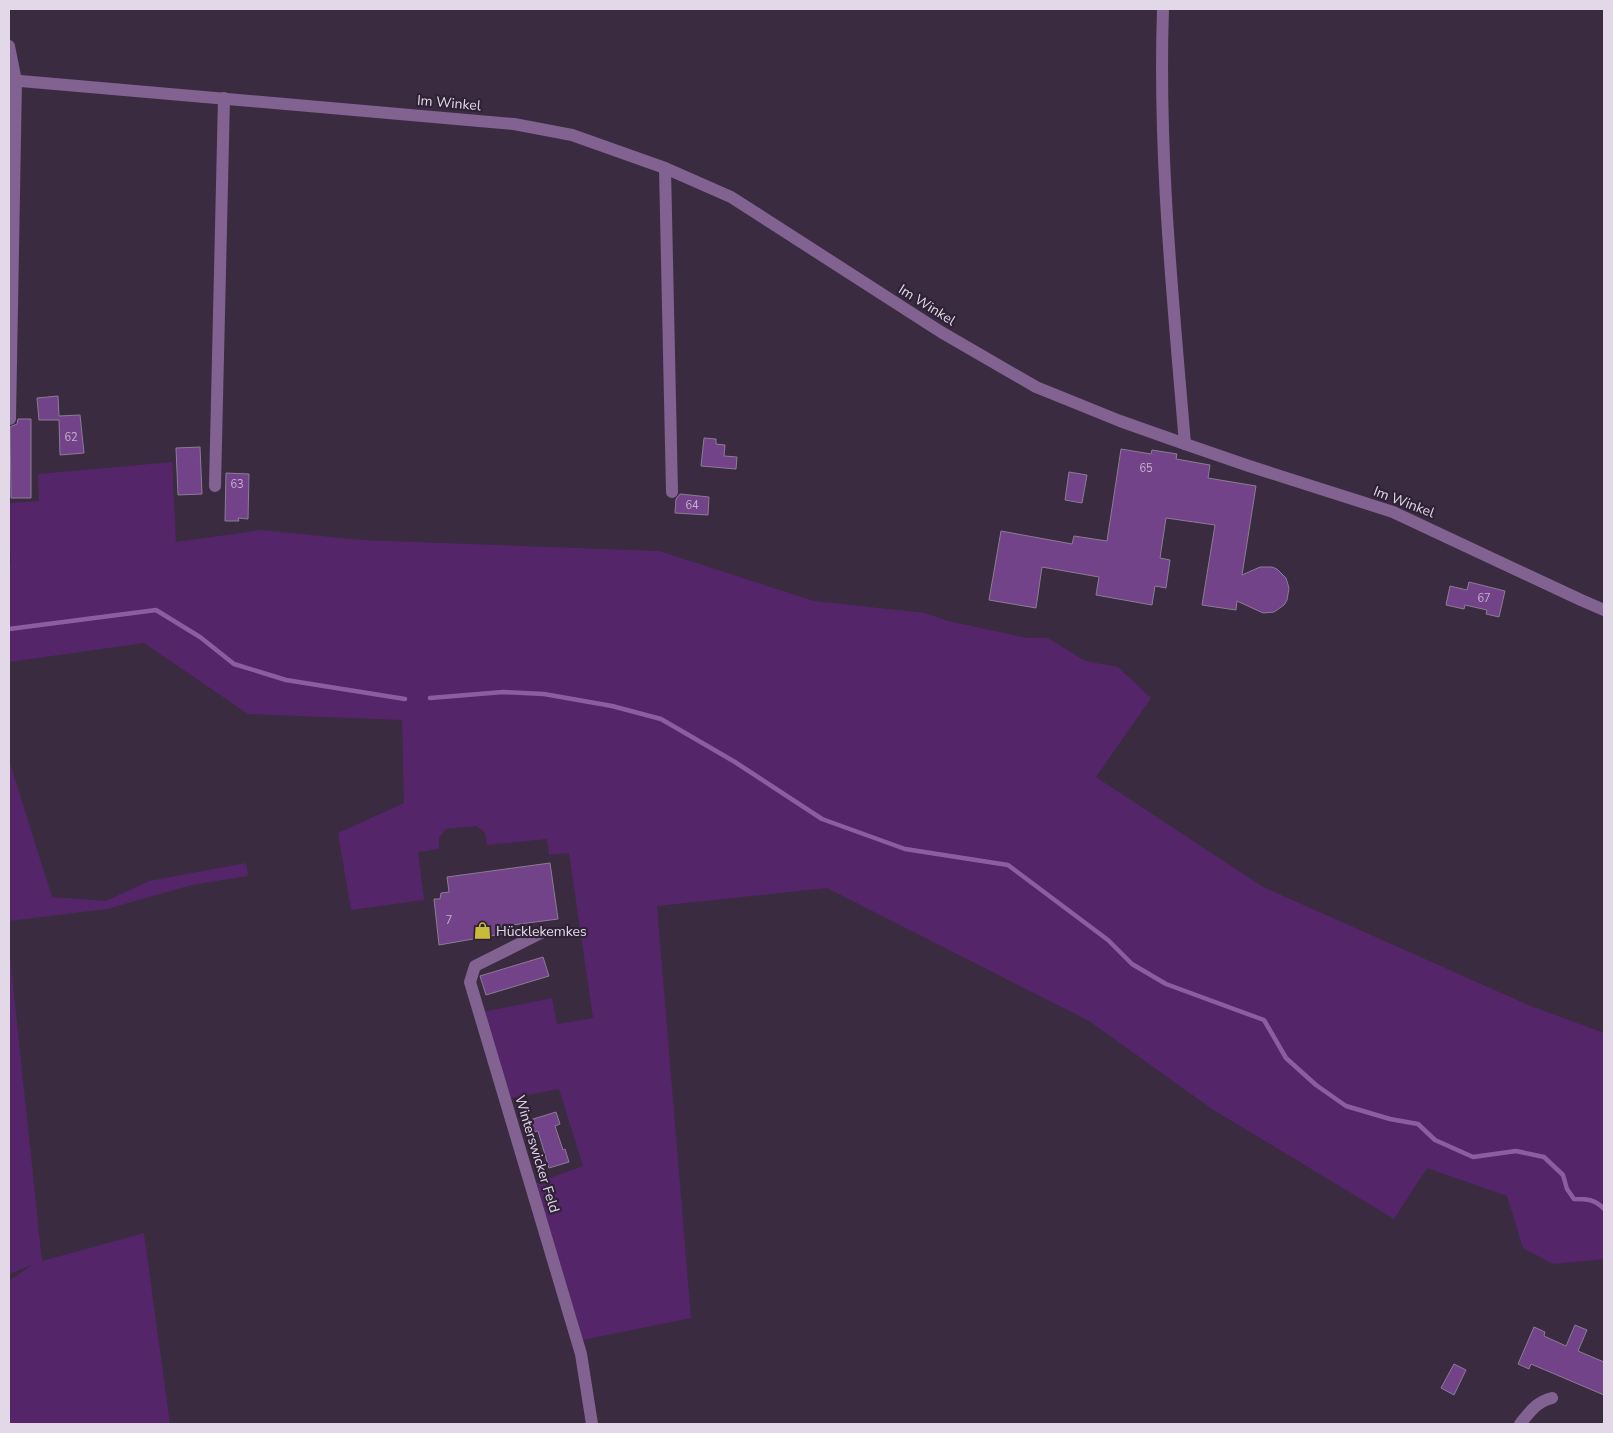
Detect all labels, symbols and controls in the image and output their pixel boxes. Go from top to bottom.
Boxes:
street label: Im Winkel [416,91,483,115]
street label: Im Winkel [895,280,960,331]
house number: 62 [64,430,78,445]
house number: 65 [1139,461,1153,476]
house number: 63 [230,477,244,492]
street label: Im Winkel [1371,482,1438,523]
house number: 64 [685,498,699,513]
house number: 67 [1477,591,1491,606]
house number: 7 [446,913,452,928]
shop icon: Hücklekemkes [472,921,492,941]
place label: Hücklekemkes [496,922,587,941]
street label: Winterswicker Feld [510,1093,564,1215]

